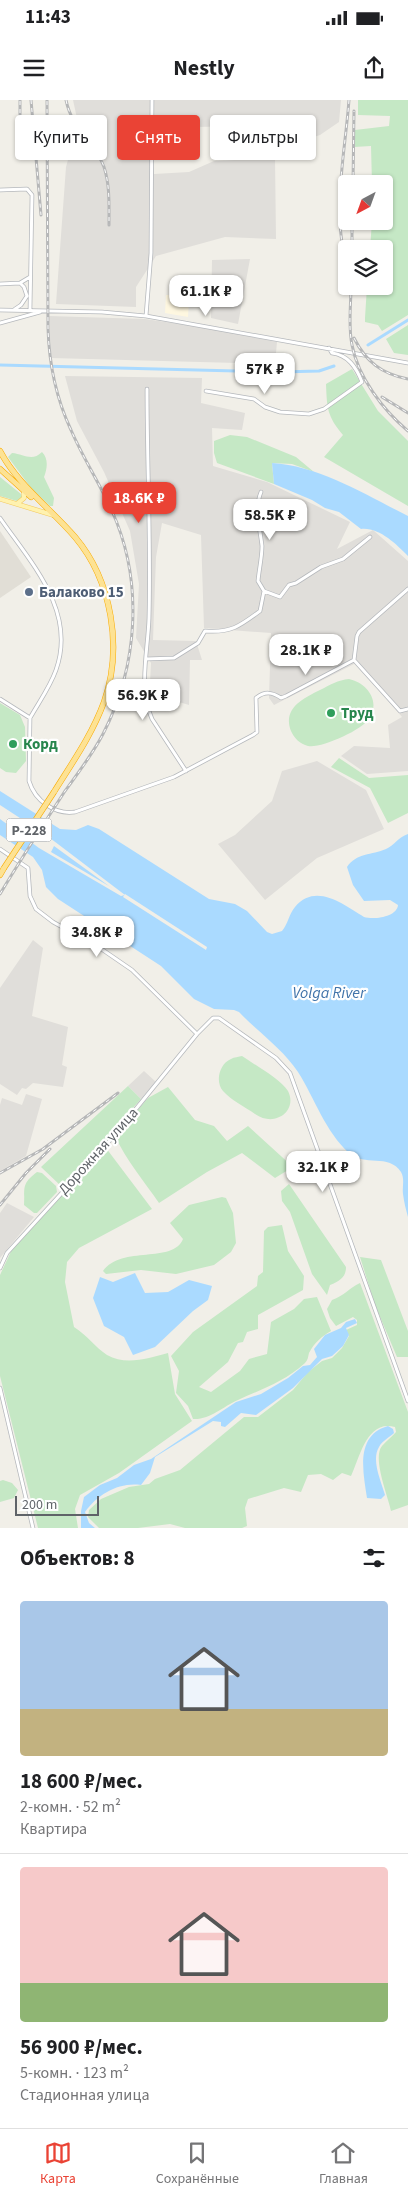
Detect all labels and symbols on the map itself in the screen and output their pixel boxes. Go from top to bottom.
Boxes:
north arrow [338,175,392,230]
pin: 61.1K ₽ [160,274,252,317]
pin: 57K ₽ [230,352,300,395]
pin: 18.6K ₽ [93,482,185,524]
pin: 58.5K ₽ [224,498,316,541]
place label: Балаково 15 [39,582,124,603]
marker: Балаково 15 [23,586,35,598]
pin: 28.1K ₽ [260,634,352,676]
pin: 56.9K ₽ [97,678,189,721]
place label: Труд [341,703,374,724]
marker: Труд [325,707,337,719]
place label: Корд [23,734,58,755]
marker: Корд [7,738,19,750]
road number: Р-228 [6,818,52,842]
pin: 34.8K ₽ [51,916,143,958]
water label: Volga River [293,982,367,1004]
street label: Дорожная улица [54,1103,143,1199]
pin: 32.1K ₽ [277,1150,369,1193]
scale bar [15,1493,99,1516]

